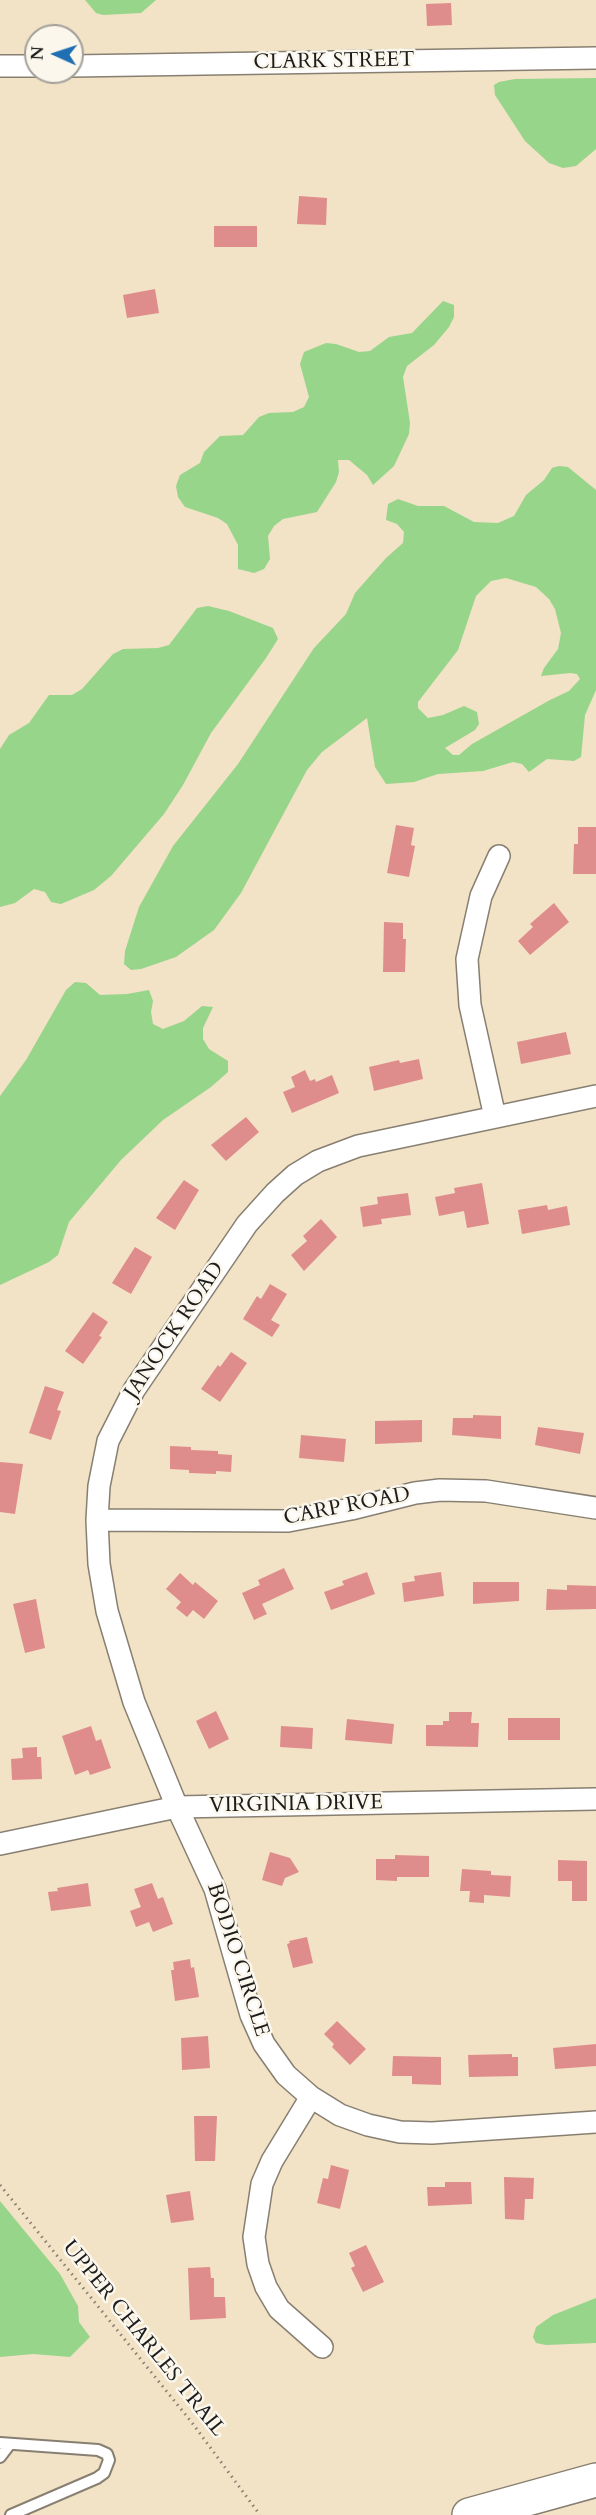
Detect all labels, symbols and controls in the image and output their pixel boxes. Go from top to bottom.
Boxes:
north arrow [24,24,84,84]
text: N [27,46,49,61]
street label: CLARK STREET [253,48,415,76]
street label: JANOCK ROAD [120,1258,230,1404]
street label: CARP ROAD [282,1482,412,1532]
street label: VIRGINIA DRIVE [209,1791,383,1819]
street label: BODIO CIRCLE [200,1880,274,2040]
street label: UPPER CHARLES TRAIL [56,2236,230,2442]

